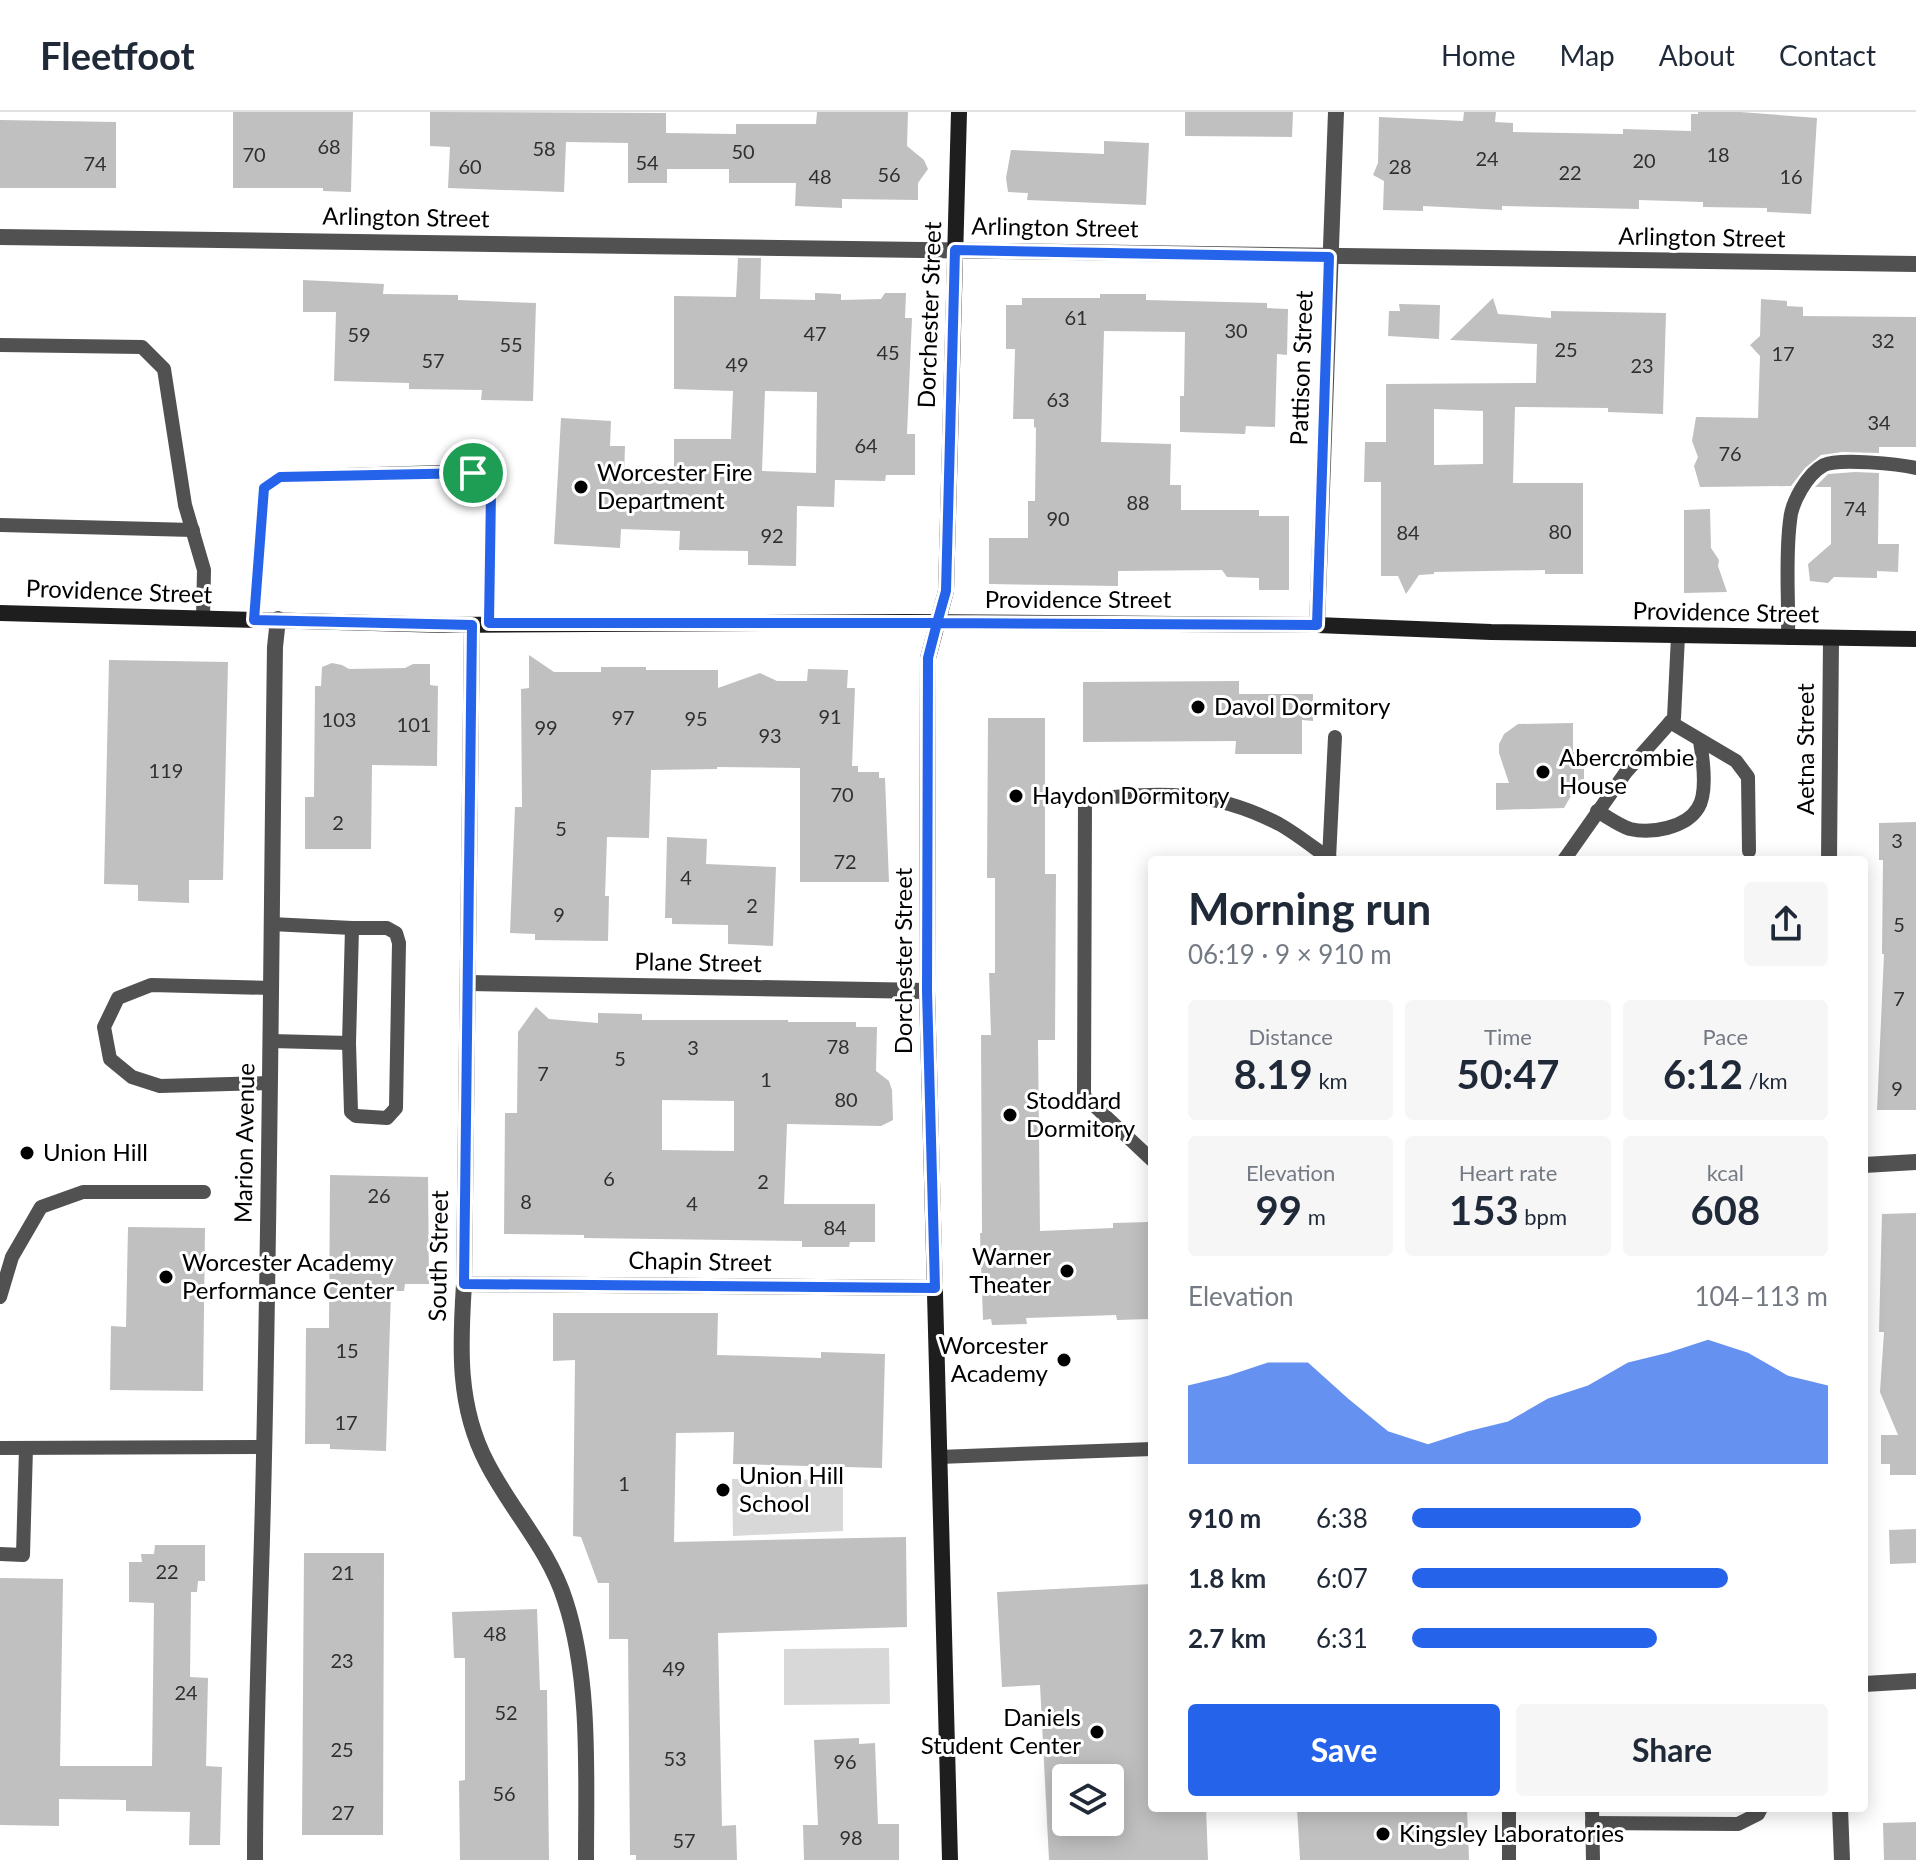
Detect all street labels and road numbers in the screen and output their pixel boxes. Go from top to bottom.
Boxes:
street label: Arlington Street [322,201,490,232]
street label: Arlington Street [971,211,1139,242]
street label: Dorchester Street [911,221,946,409]
street label: Arlington Street [1618,221,1786,252]
street label: Pattison Street [1283,290,1318,446]
street label: Providence Street [25,573,213,608]
street label: Providence Street [985,584,1172,613]
street label: Providence Street [1632,595,1820,628]
street label: Aetna Street [1790,683,1819,815]
street label: Dorchester Street [888,867,917,1054]
street label: Plane Street [634,946,762,977]
street label: Marion Avenue [228,1063,259,1223]
street label: South Street [422,1190,453,1322]
street label: Chapin Street [628,1245,772,1276]

